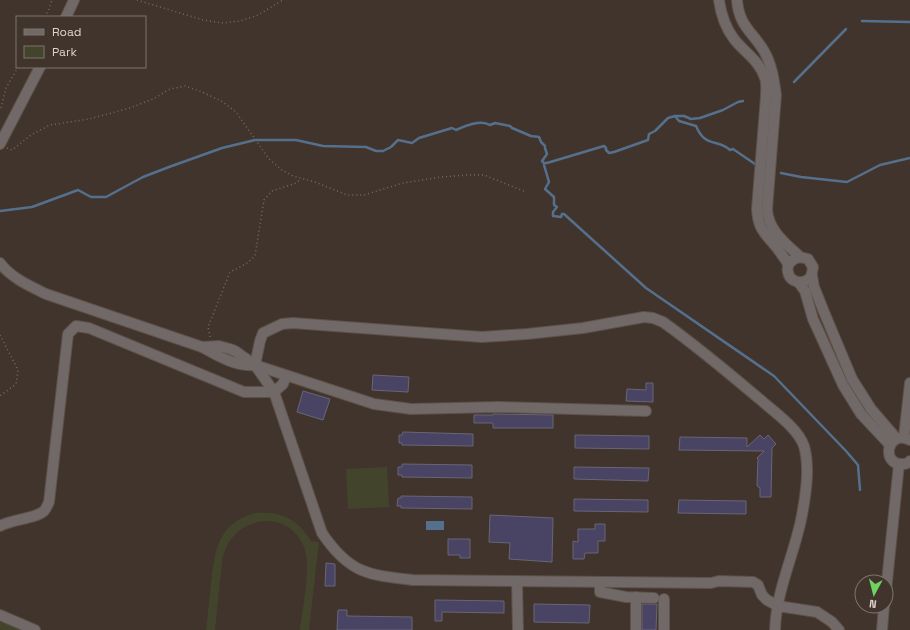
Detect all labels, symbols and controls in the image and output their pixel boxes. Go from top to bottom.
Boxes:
legend [16,16,146,68]
text: Road [52,24,81,40]
text: Park [52,44,77,60]
north arrow [854,574,894,614]
text: N [868,597,877,611]

